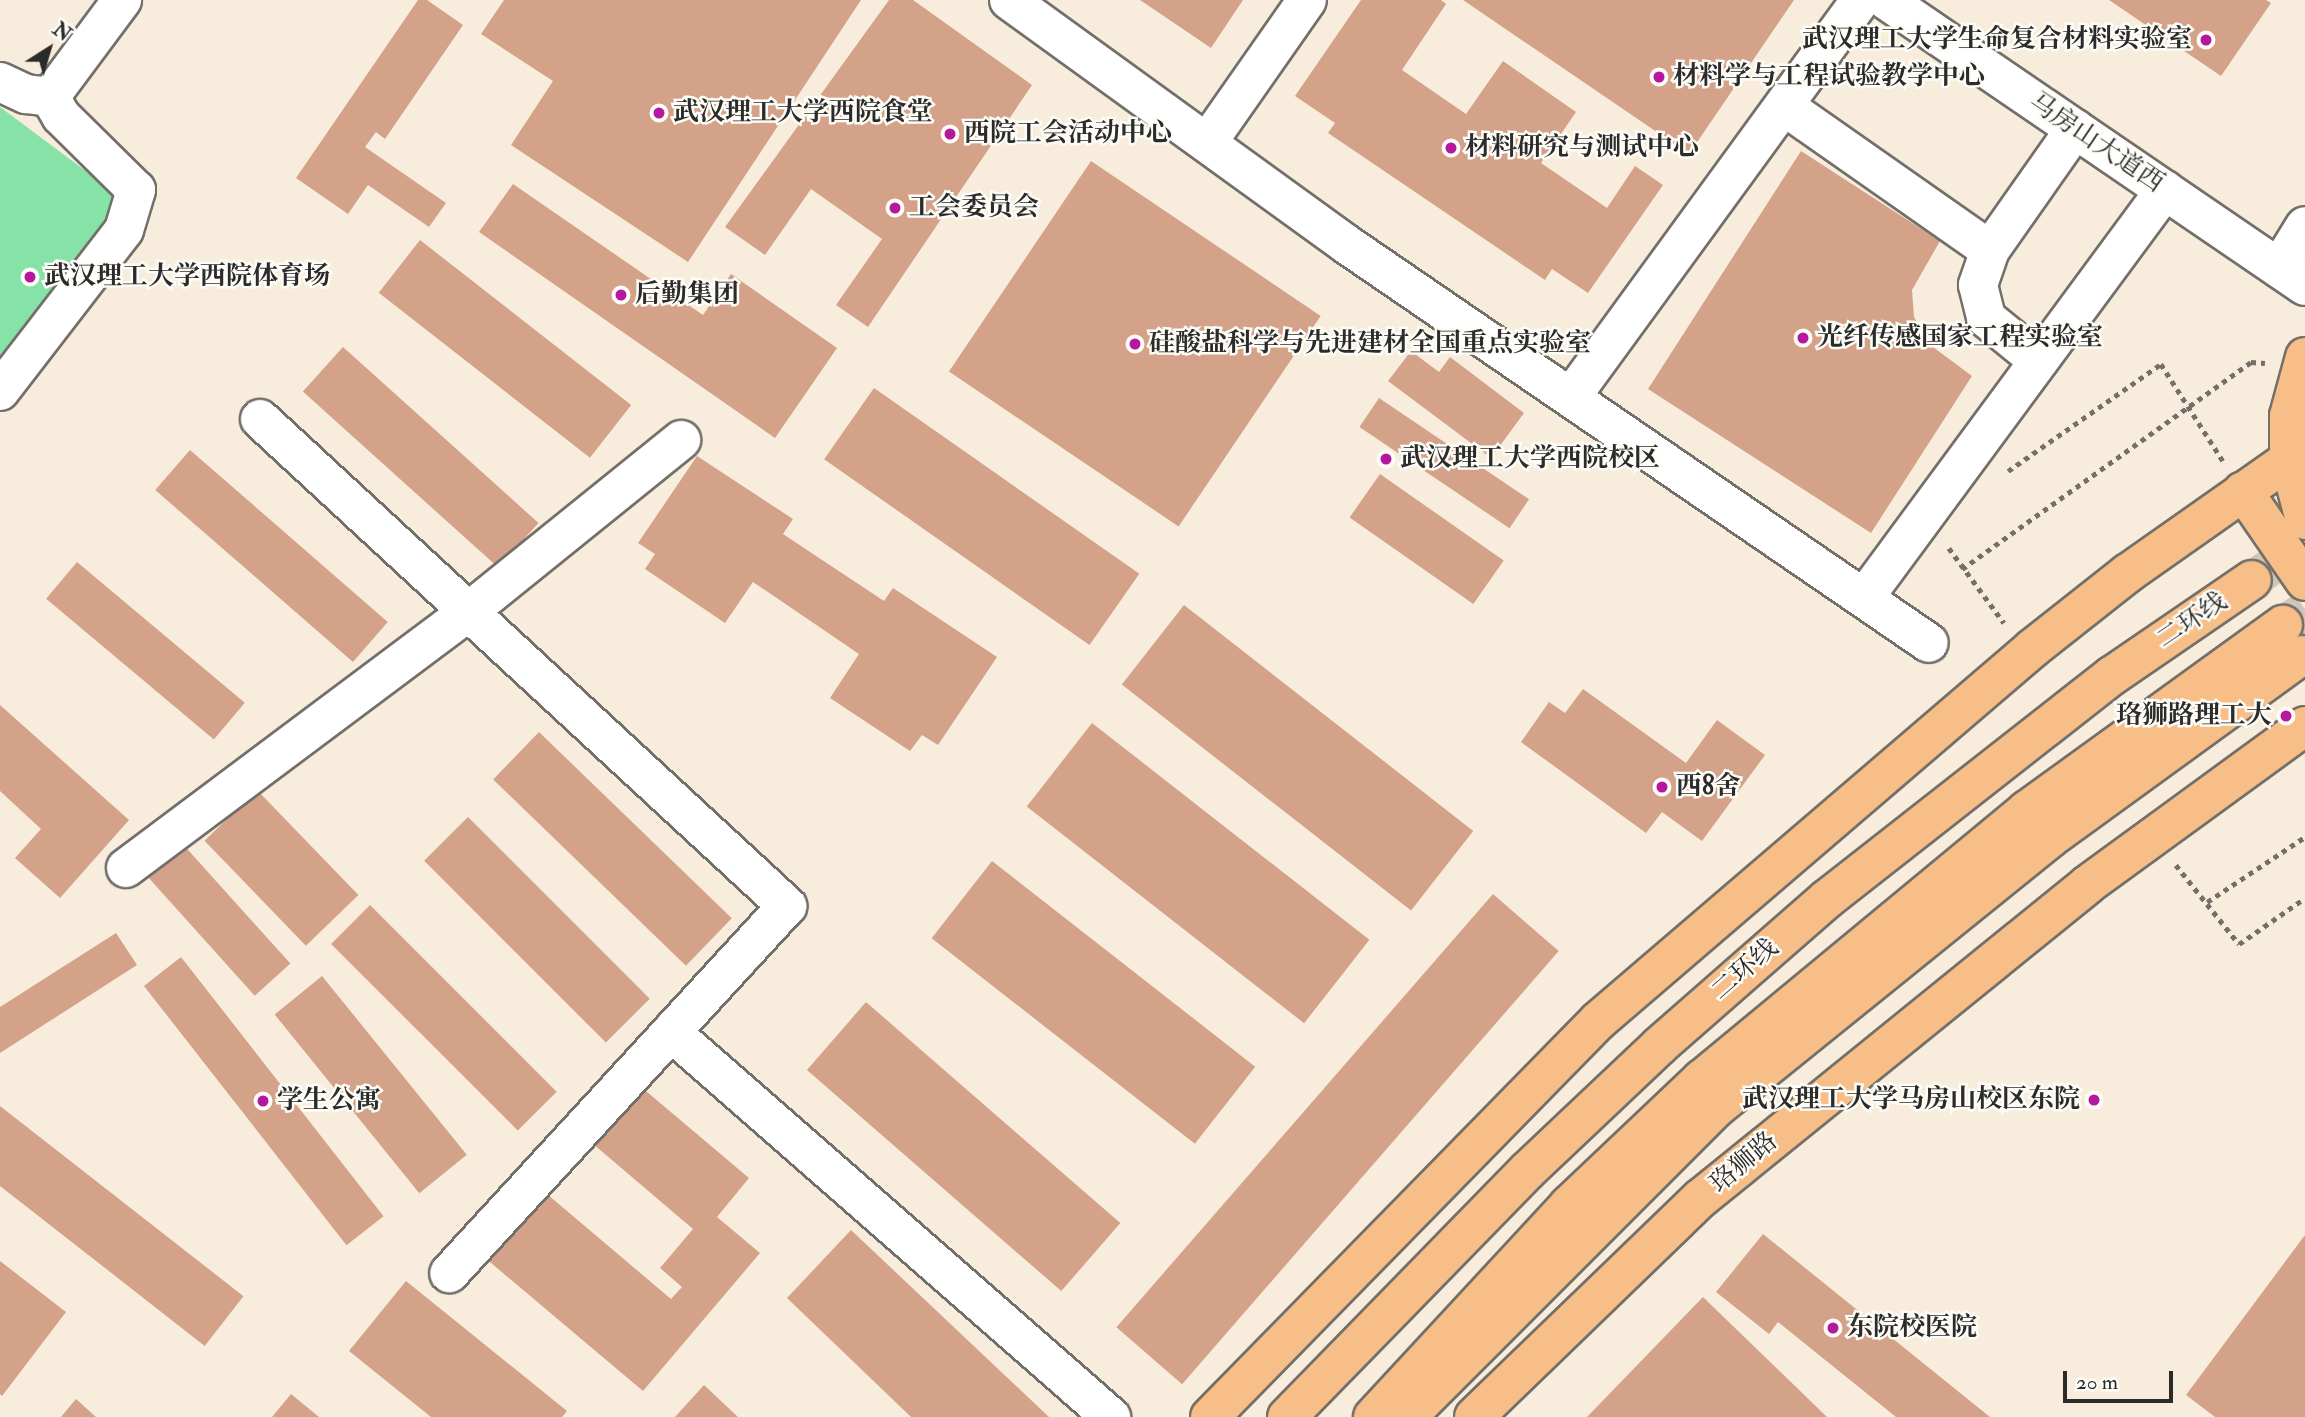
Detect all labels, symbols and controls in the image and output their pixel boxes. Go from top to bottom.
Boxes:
north arrow [14,14,84,84]
text: N [48,18,76,47]
place label: 武汉理工大学生命复合材料实验室 [1802,24,2192,56]
marker: 武汉理工大学生命复合材料实验室 [2198,32,2214,48]
place label: 材料学与工程试验教学中心 [1673,61,1985,93]
marker: 材料学与工程试验教学中心 [1651,69,1667,85]
street label: 马房山大道西 [2023,86,2169,200]
place label: 武汉理工大学西院食堂 [673,97,933,129]
marker: 武汉理工大学西院食堂 [651,105,667,121]
place label: 西院工会活动中心 [964,118,1172,150]
marker: 西院工会活动中心 [942,126,958,142]
place label: 材料研究与测试中心 [1465,132,1699,164]
marker: 材料研究与测试中心 [1443,140,1459,156]
place label: 工会委员会 [909,192,1039,224]
marker: 工会委员会 [887,200,903,216]
place label: 武汉理工大学西院体育场 [44,261,330,293]
marker: 武汉理工大学西院体育场 [22,269,38,285]
place label: 后勤集团 [635,279,739,311]
marker: 后勤集团 [613,287,629,303]
place label: 光纤传感国家工程实验室 [1817,322,2103,354]
place label: 硅酸盐科学与先进建材全国重点实验室 [1149,328,1591,360]
marker: 光纤传感国家工程实验室 [1795,330,1811,346]
marker: 硅酸盐科学与先进建材全国重点实验室 [1127,336,1143,352]
place label: 武汉理工大学西院校区 [1400,443,1660,475]
marker: 武汉理工大学西院校区 [1378,451,1394,467]
street label: 二环线 [2151,586,2233,656]
place label: 珞狮路理工大 [2116,700,2272,732]
marker: 珞狮路理工大 [2278,708,2294,724]
place label: 西8舍 [1676,771,1740,803]
marker: 西8舍 [1654,779,1670,795]
street label: 二环线 [1705,933,1785,1007]
place label: 武汉理工大学马房山校区东院 [1742,1084,2080,1116]
place label: 学生公寓 [277,1085,381,1117]
marker: 武汉理工大学马房山校区东院 [2086,1092,2102,1108]
marker: 学生公寓 [255,1093,271,1109]
street label: 珞狮路 [1704,1126,1784,1200]
place label: 东院校医院 [1847,1312,1977,1344]
marker: 东院校医院 [1825,1320,1841,1336]
scale bar [2067,1358,2177,1402]
text: 20 m [2076,1369,2118,1396]

